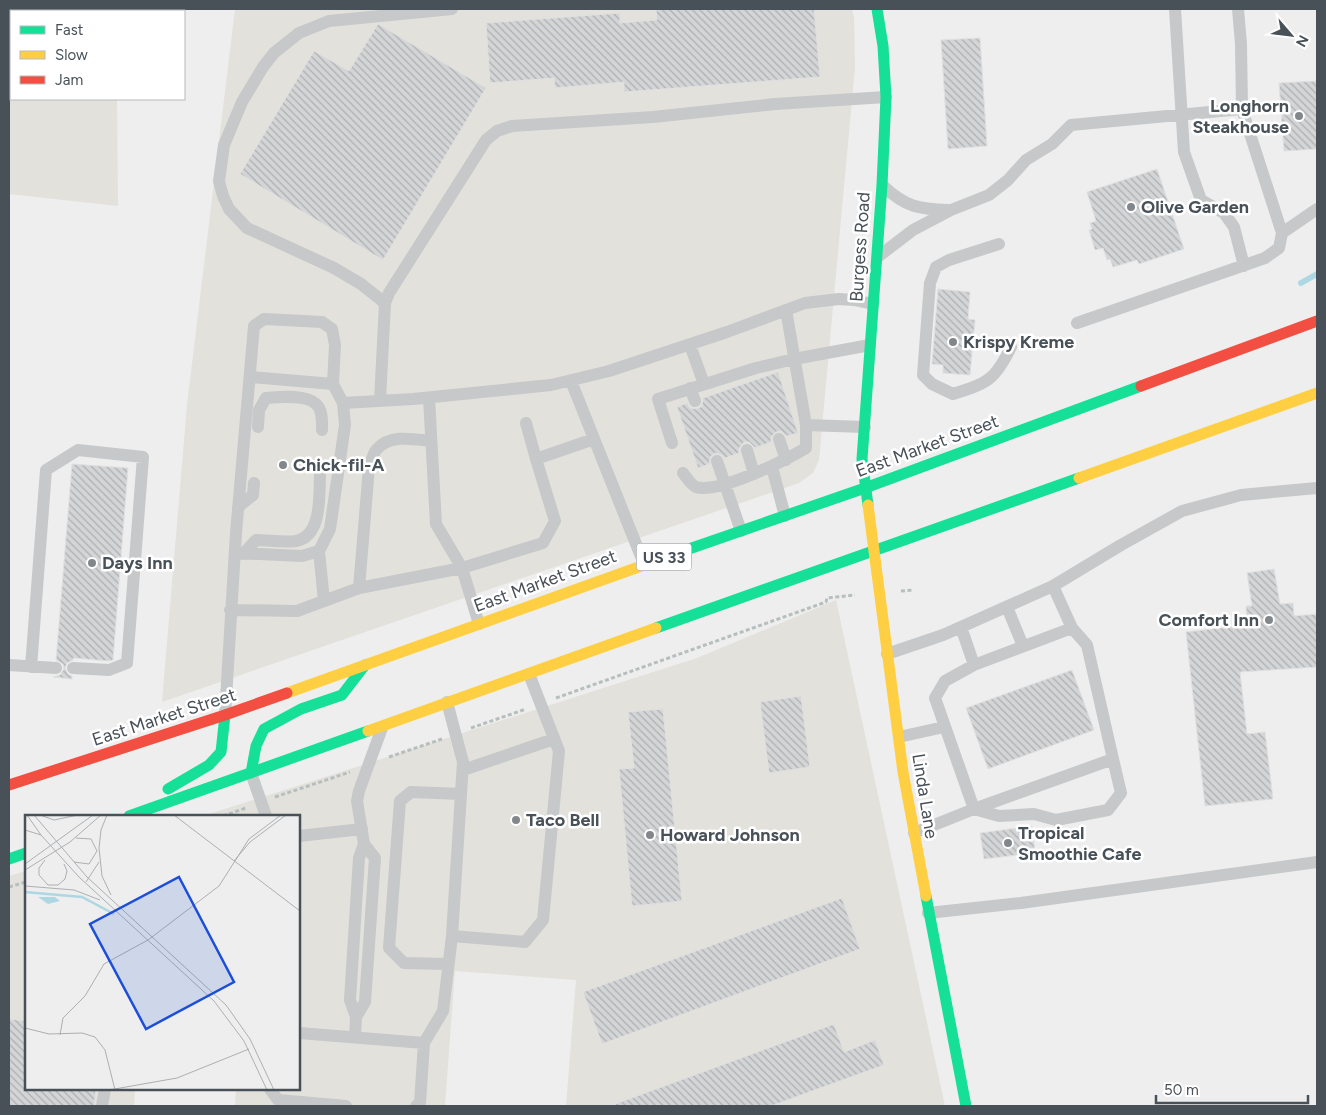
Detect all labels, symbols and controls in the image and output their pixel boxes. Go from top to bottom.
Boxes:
legend [10,10,185,100]
north arrow [1266,10,1316,60]
text: Fast [55,21,84,39]
text: N [1292,32,1312,50]
text: Slow [55,46,88,64]
text: Jam [55,71,83,89]
place label: Longhorn Steakhouse [1192,95,1289,138]
marker: Longhorn Steakhouse [1293,110,1305,122]
street label: Burgess Road [845,191,875,303]
place label: Olive Garden [1141,196,1249,218]
marker: Olive Garden [1125,201,1137,213]
place label: Krispy Kreme [963,331,1074,353]
marker: Krispy Kreme [947,336,959,348]
street label: East Market Street [853,410,1001,482]
place label: Chick-fil-A [293,454,384,476]
marker: Chick-fil-A [277,459,289,471]
road number: US 33 [636,544,692,570]
street label: East Market Street [471,545,619,617]
place label: Days Inn [102,552,173,574]
marker: Days Inn [86,557,98,569]
place label: Comfort Inn [1158,609,1259,631]
marker: Comfort Inn [1263,614,1275,626]
street label: East Market Street [89,683,239,751]
street label: Linda Lane [907,752,943,840]
place label: Taco Bell [526,809,599,831]
marker: Taco Bell [510,814,522,826]
inset map [25,815,300,1090]
place label: Tropical Smoothie Cafe [1018,822,1142,865]
place label: Howard Johnson [660,824,800,846]
marker: Howard Johnson [644,829,656,841]
marker: Tropical Smoothie Cafe [1002,837,1014,849]
scale bar [1156,1072,1308,1104]
text: 50 m [1164,1081,1199,1099]

